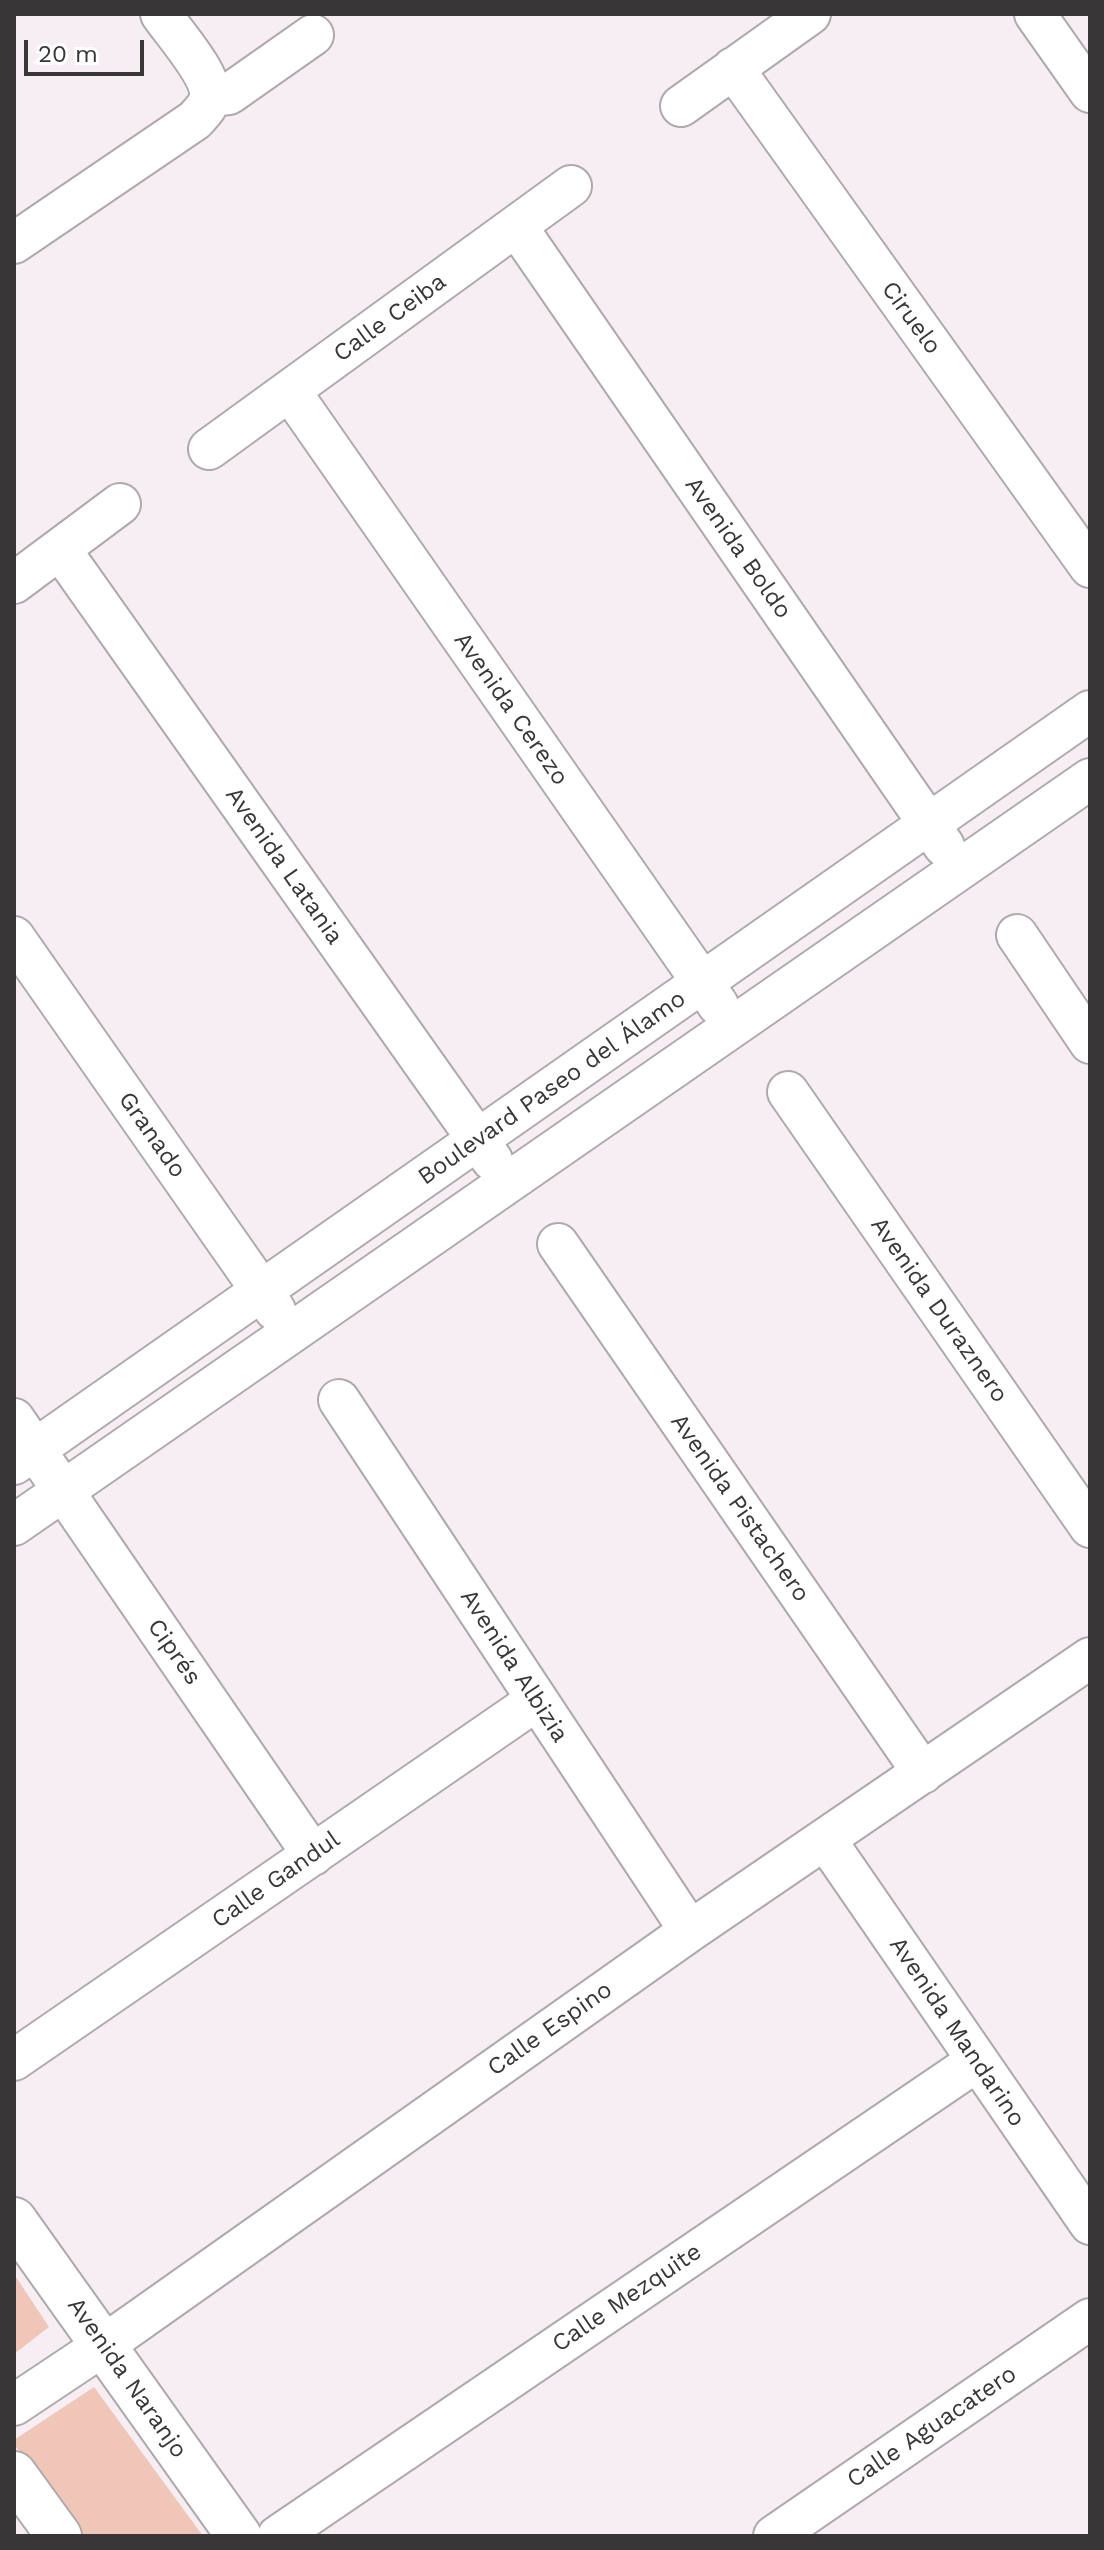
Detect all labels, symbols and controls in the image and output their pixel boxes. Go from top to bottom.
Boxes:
scale bar [28,24,148,74]
text: 20 m [38,40,98,68]
street label: Calle Ceiba [328,268,452,368]
street label: Ciruelo [875,276,947,360]
street label: Avenida Boldo [679,472,797,624]
street label: Avenida Cerezo [448,627,574,791]
street label: Avenida Latania [219,782,349,950]
street label: Boulevard Paseo del Álamo [413,984,691,1192]
street label: Granado [112,1086,192,1184]
street label: Avenida Duraznero [864,1212,1014,1408]
street label: Avenida Pistachero [664,1409,816,1607]
street label: Avenida Albizia [454,1584,574,1748]
street label: Ciprés [141,1614,207,1690]
street label: Calle Gandul [206,1825,346,1935]
street label: Avenida Mandarino [883,1932,1031,2132]
street label: Calle Espino [482,1976,618,2082]
street label: Calle Mezquite [547,2237,707,2359]
street label: Avenida Naranjo [61,2292,193,2464]
street label: Calle Aguacatero [842,2360,1022,2494]

